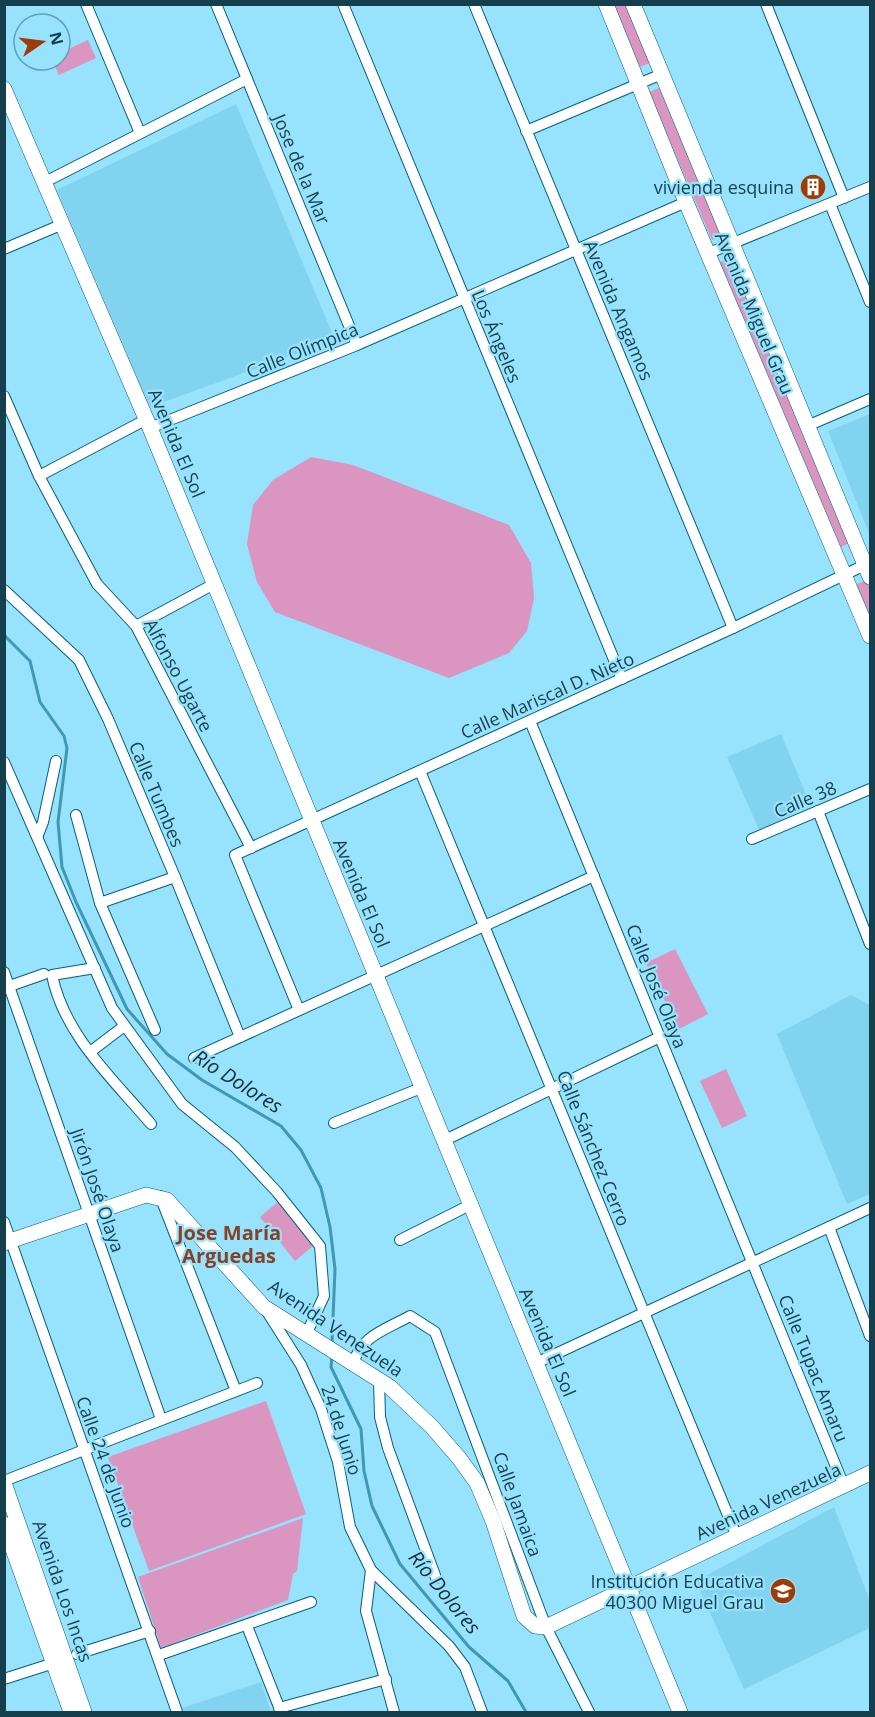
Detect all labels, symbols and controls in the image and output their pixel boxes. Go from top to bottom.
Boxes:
north arrow [12,12,72,72]
text: N [44,29,69,47]
street label: Jose de la Mar [267,108,336,228]
building icon: vivienda esquina [798,172,828,202]
place label: vivienda esquina [654,175,794,199]
street label: Avenida Miguel Grau [710,228,800,398]
street label: Avenida Angamos [579,236,659,384]
street label: Los Ángeles [467,286,527,386]
street label: Calle Olímpica [242,317,362,383]
street label: Avenida El Sol [143,385,211,501]
street label: Alfonso Ugarte [139,614,219,736]
street label: Calle Mariscal D. Nieto [456,646,638,744]
street label: Calle Tumbes [124,738,190,850]
street label: Calle 38 [770,775,840,823]
street label: Avenida El Sol [328,835,396,951]
street label: Calle José Olaya [621,920,693,1052]
water label: Río Dolores [188,1043,288,1119]
street label: Calle Sánchez Cerro [552,1067,636,1229]
street label: Jirón José Olaya [65,1123,130,1255]
district label: Jose María Arguedas [175,1219,281,1269]
street label: Avenida Venezuela [264,1274,408,1382]
street label: Avenida El Sol [514,1284,582,1400]
street label: Calle Tupac Amaru [773,1291,855,1445]
street label: 24 de Junio [316,1382,368,1478]
street label: Calle 24 de Junio [71,1393,141,1531]
street label: Calle Jamaica [488,1448,548,1560]
street label: Avenida Venezuela [691,1457,845,1545]
street label: Avenida Los Incas [27,1517,99,1665]
water label: Río Dolores [403,1545,487,1640]
place label: Institución Educativa 40300 Miguel Grau [591,1569,764,1614]
school or university icon: Institución Educativa 40300 Miguel Grau [768,1576,798,1606]

